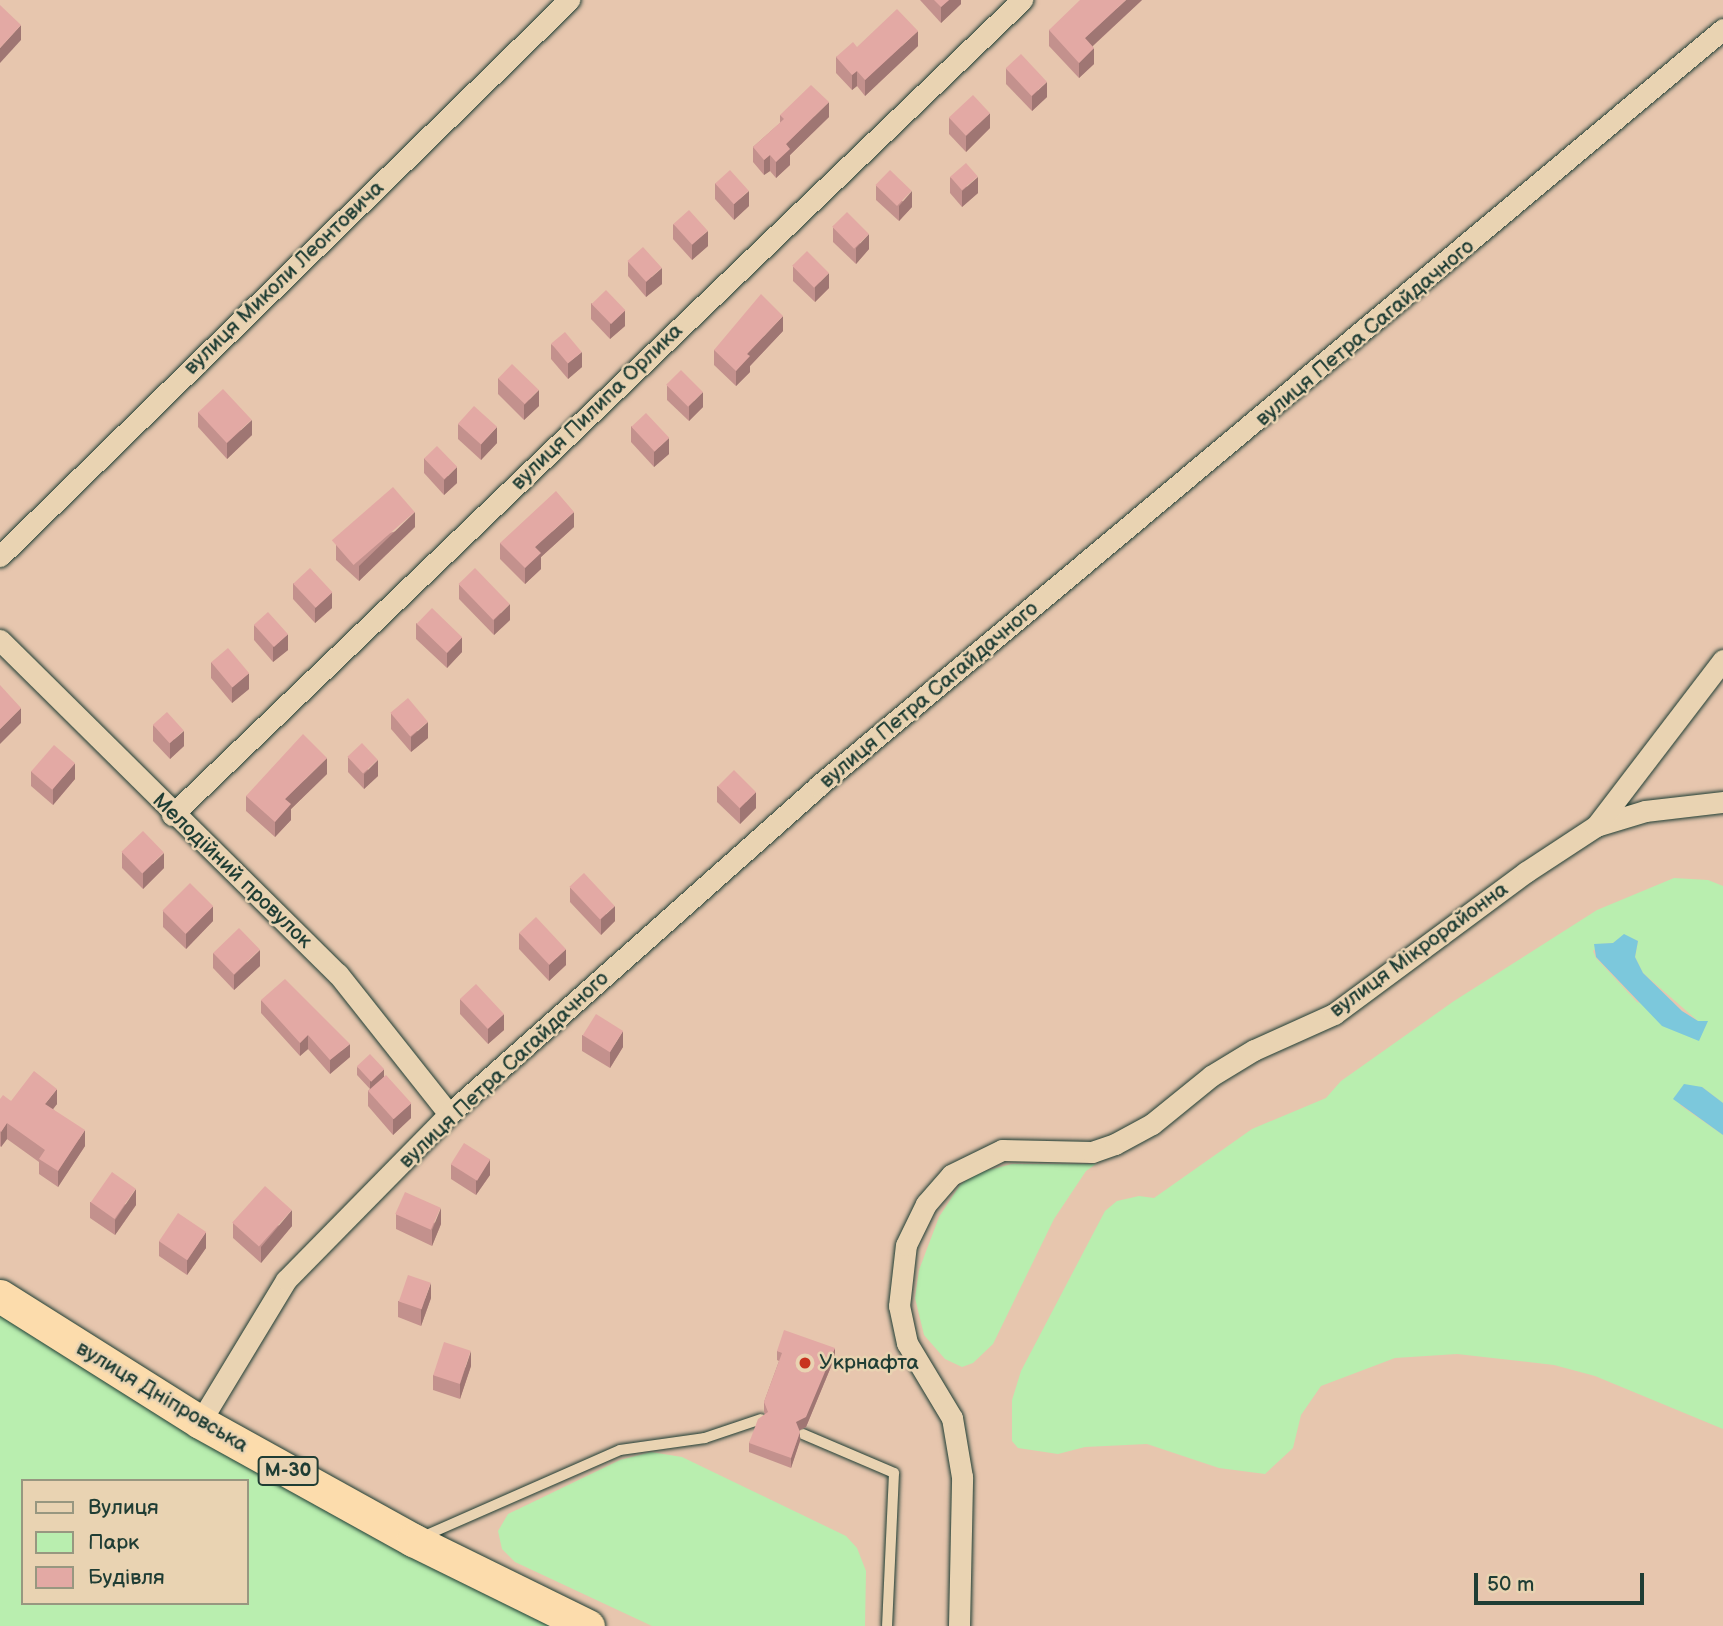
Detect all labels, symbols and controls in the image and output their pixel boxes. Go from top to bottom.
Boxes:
street label: вулиця Миколи Леонтовича [179,176,389,380]
street label: вулиця Петра Сагайдачного [1251,234,1479,432]
street label: вулиця Пилипа Орлика [506,318,688,496]
street label: вулиця Петра Сагайдачного [815,596,1043,794]
street label: Мелодійний провулок [147,788,317,954]
street label: вулиця Мікрорайонна [1325,877,1513,1023]
street label: вулиця Петра Сагайдачного [394,966,614,1174]
street label: вулиця Дніпровська [72,1336,252,1458]
place label: Укрнафта [819,1350,919,1376]
marker: Укрнафта [797,1355,813,1371]
road number: М-30 [256,1456,320,1486]
legend [21,1479,248,1605]
text: Вулиця [88,1495,159,1520]
text: Парк [88,1530,139,1555]
scale bar [1478,1560,1648,1604]
text: Будівля [88,1565,165,1590]
text: 50 m [1487,1572,1534,1597]

